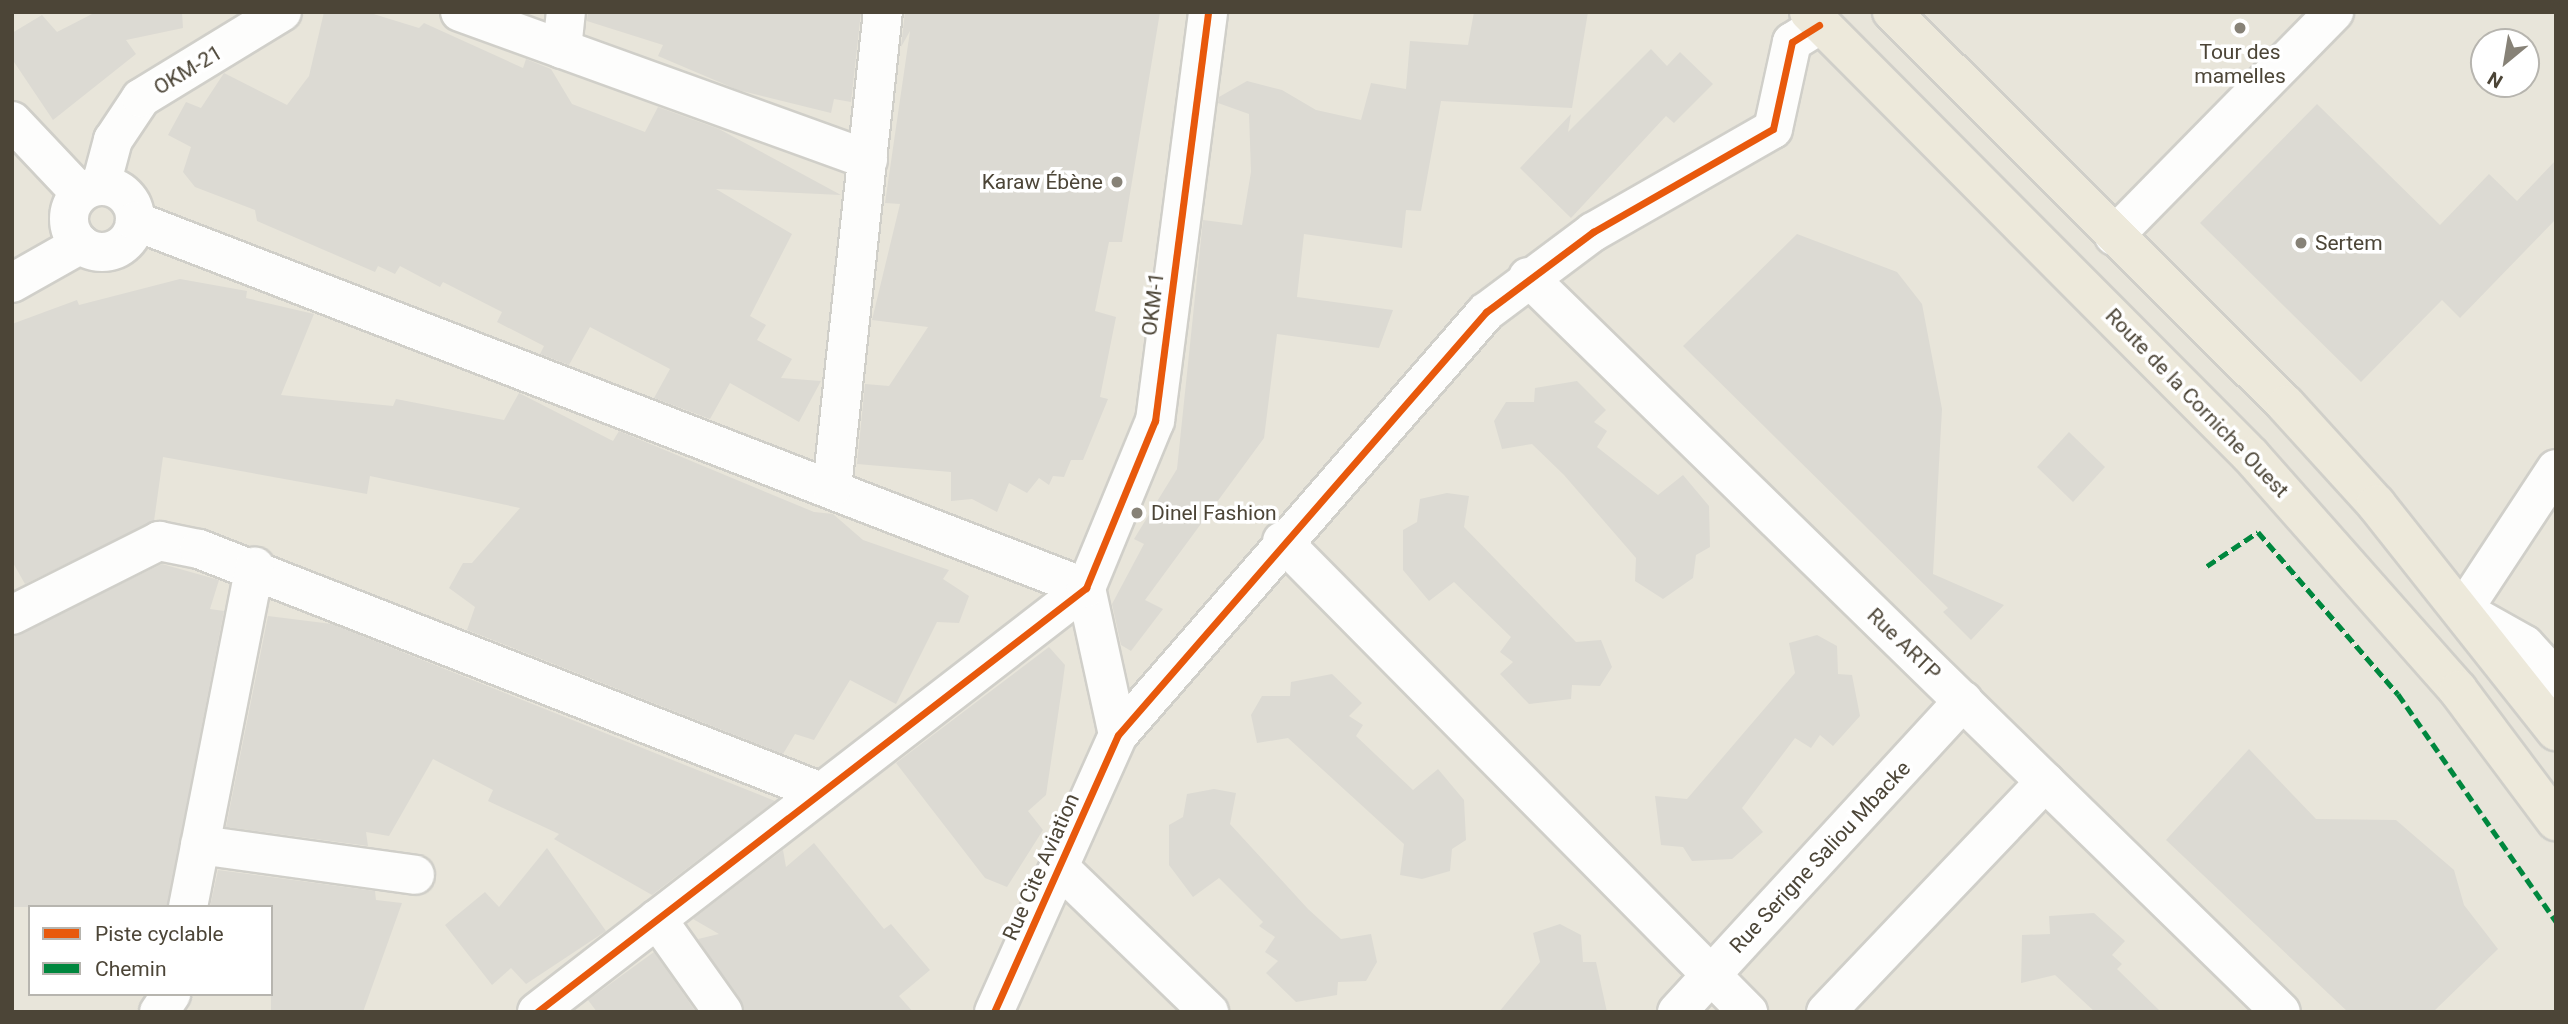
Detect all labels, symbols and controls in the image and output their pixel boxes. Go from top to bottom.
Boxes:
marker: Tour des mamelles [2232,20,2248,36]
north arrow [2470,28,2540,98]
place label: Tour des mamelles [2194,39,2286,89]
street label: OKM-21 [149,40,227,100]
text: N [2484,67,2507,93]
place label: Karaw Ébène [982,169,1103,195]
marker: Karaw Ébène [1109,174,1125,190]
place label: Sertem [2315,230,2383,256]
marker: Sertem [2293,235,2309,251]
street label: OKM-1 [1137,271,1169,337]
street label: Route de la Corniche Ouest [2100,303,2294,503]
place label: Dinel Fashion [1151,500,1277,526]
marker: Dinel Fashion [1129,505,1145,521]
street label: Rue ARTP [1862,603,1946,685]
street label: Rue Serigne Saliou Mbacke [1724,756,1916,958]
street label: Rue Cite Aviation [997,790,1085,944]
legend [28,905,273,996]
text: Piste cyclable [95,922,224,946]
text: Chemin [95,957,167,981]

